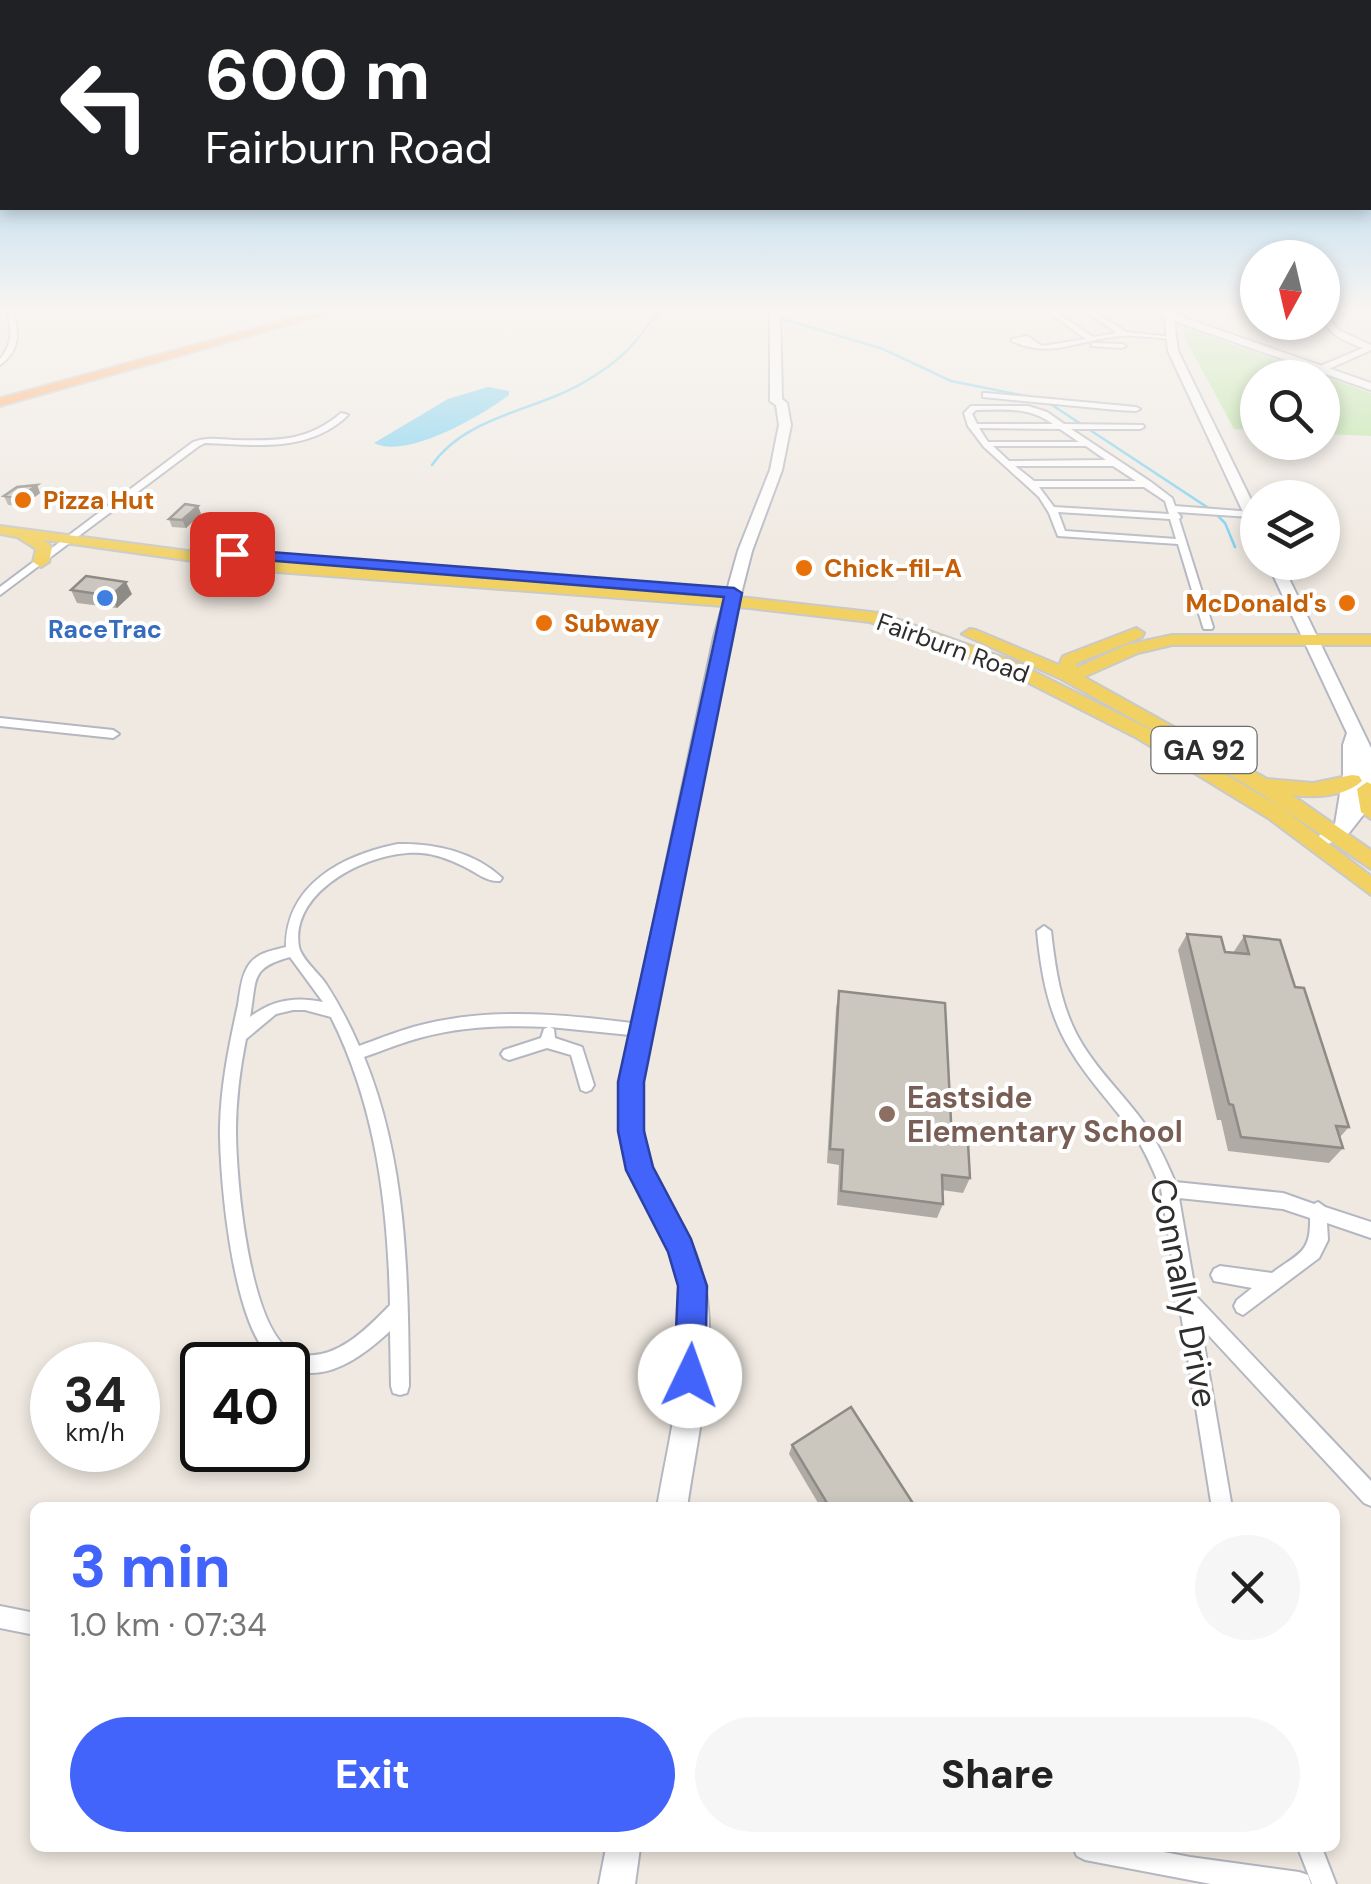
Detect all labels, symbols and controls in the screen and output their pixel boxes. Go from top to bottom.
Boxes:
text: 600 m [205,30,430,121]
icon: left [40,40,170,170]
text: Fairburn Road [205,118,493,177]
north arrow [1240,240,1340,340]
map controls [1240,240,1340,580]
button: search [1240,360,1340,460]
button: layers [1240,480,1340,580]
place label: Pizza Hut [43,484,154,517]
marker: Pizza Hut [12,489,34,511]
pin [190,512,275,597]
icon: arrive [205,527,260,582]
place label: Chick-fil-A [824,552,962,585]
marker: Chick-fil-A [793,557,815,579]
marker: RaceTrac [94,587,116,609]
place label: McDonald's [1185,587,1327,620]
marker: McDonald's [1336,592,1358,614]
street label: Fairburn Road [872,605,1034,691]
place label: Subway [564,607,660,640]
marker: Subway [533,612,555,634]
place label: RaceTrac [48,613,162,646]
road number: GA 92 [1152,727,1256,773]
place label: Eastside Elementary School [907,1078,1183,1151]
marker: Eastside Elementary School [876,1103,898,1125]
street label: Connally Drive [1139,1175,1229,1411]
position arrow [638,1324,742,1428]
speed limit sign: 40 [180,1342,310,1472]
text: 34 [64,1362,126,1428]
text: km/h [65,1416,125,1449]
text: 3 min [70,1527,231,1606]
button: close [1195,1535,1300,1640]
text: 1.0 km · 07:34 [70,1604,267,1646]
button: Exit [70,1717,675,1832]
button: Share [695,1717,1300,1832]

